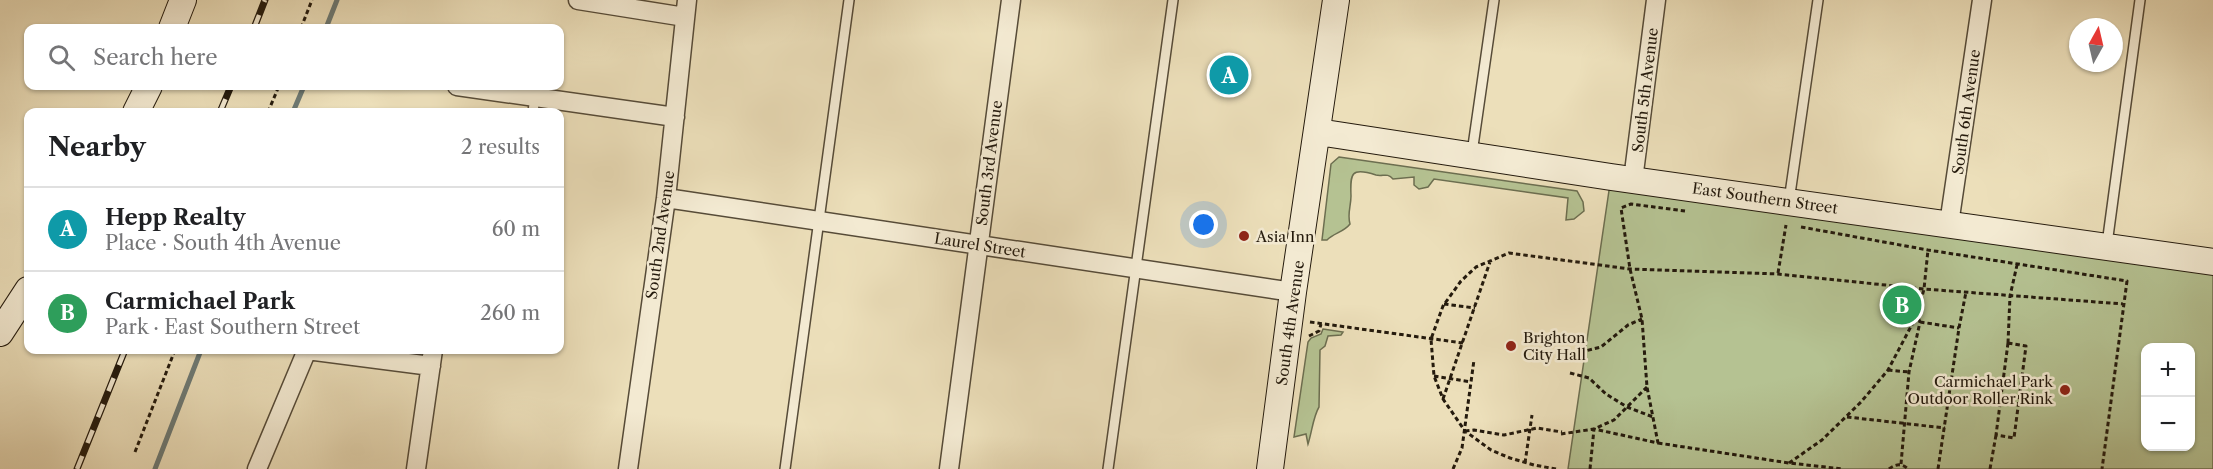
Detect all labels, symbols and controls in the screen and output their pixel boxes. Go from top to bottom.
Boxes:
north arrow [2069,18,2123,72]
search box [24,24,564,90]
street label: South 5th Avenue [1628,26,1662,154]
icon: search [45,41,78,74]
text: Search here [93,44,218,71]
street label: South 6th Avenue [1948,48,1984,176]
pin: A [1210,52,1248,98]
street label: South 3rd Avenue [972,99,1006,227]
text: Nearby [48,131,146,163]
text: 2 results [461,135,540,159]
street label: South 2nd Avenue [642,169,678,301]
street label: East Southern Street [1691,178,1840,218]
text: Hepp Realty [105,204,246,231]
your location [1189,210,1218,239]
text: A [60,217,75,241]
text: 60 m [492,217,540,241]
place label: Asia Inn [1255,227,1315,246]
street label: Laurel Street [933,228,1028,262]
marker: Asia Inn [1237,229,1251,243]
text: Place · South 4th Avenue [105,231,341,255]
street label: South 4th Avenue [1272,259,1308,387]
pin: B [1882,282,1922,328]
text: Carmichael Park [105,288,295,315]
text: B [60,301,75,325]
text: 260 m [480,301,540,325]
text: Park · East Southern Street [105,315,360,339]
place label: Brighton City Hall [1523,328,1586,364]
marker: Brighton City Hall [1504,339,1518,353]
map controls [2141,343,2195,451]
button: + [2141,343,2195,397]
place label: Carmichael Park Outdoor Roller Rink [1907,372,2054,408]
marker: Carmichael Park Outdoor Roller Rink [2058,383,2072,397]
button: − [2141,397,2195,451]

